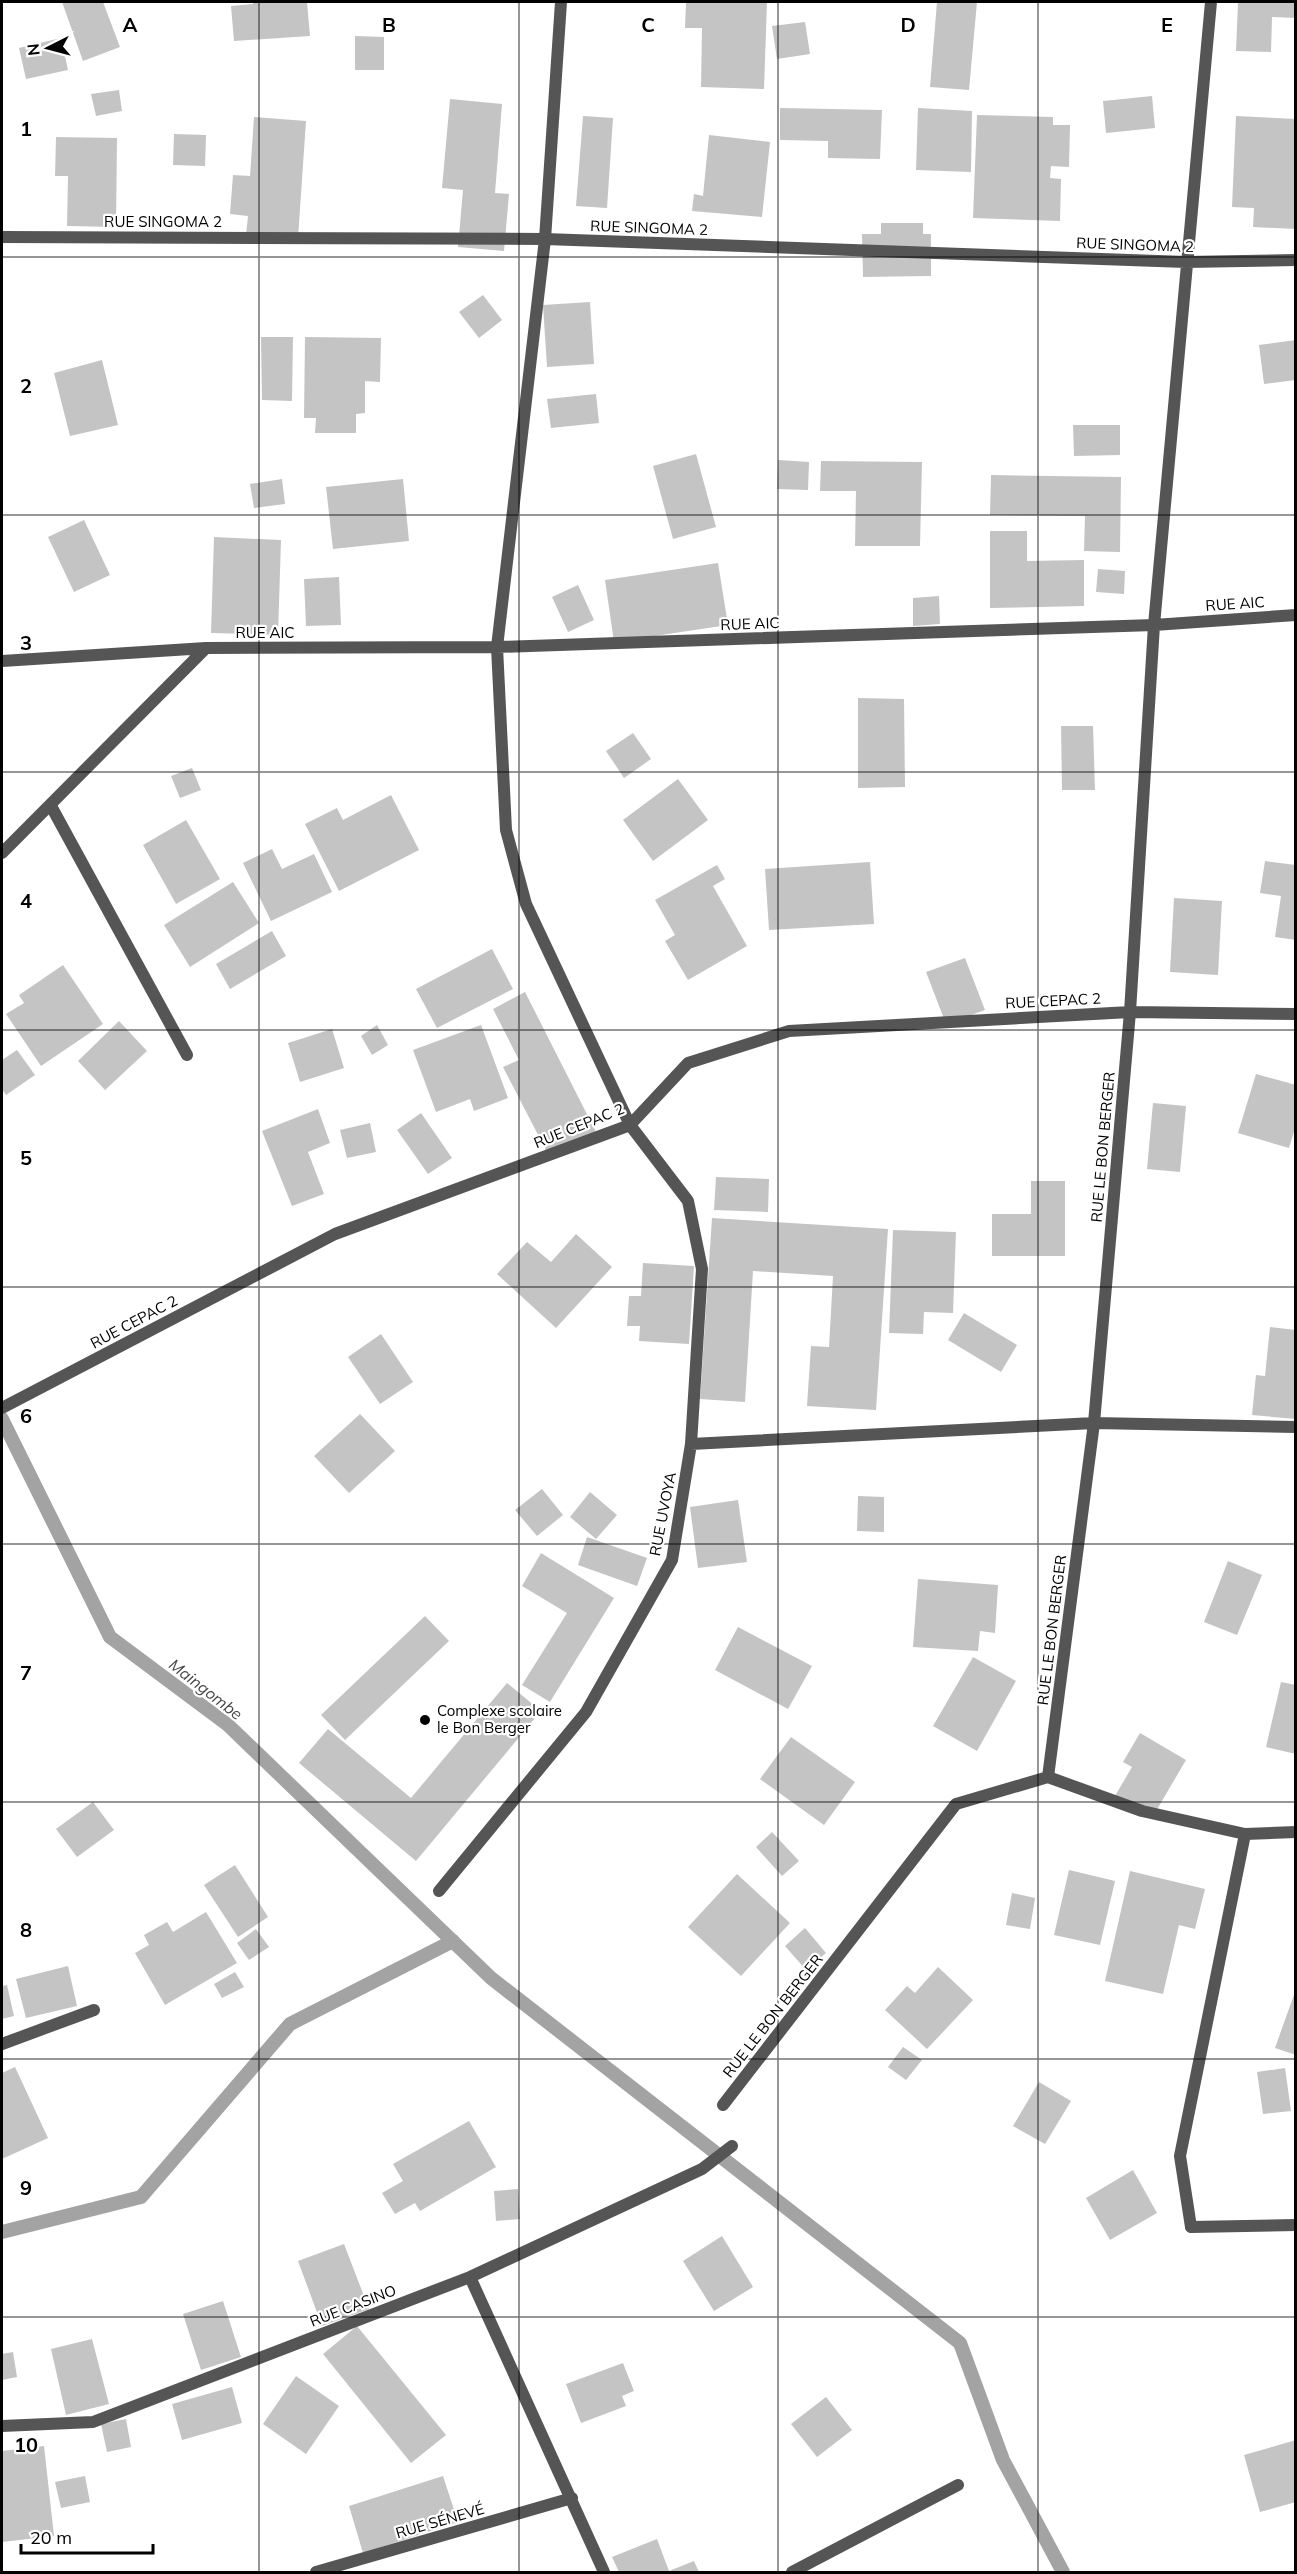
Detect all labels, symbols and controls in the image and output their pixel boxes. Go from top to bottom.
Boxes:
text: A [123,12,138,37]
text: B [382,12,396,37]
text: C [641,12,655,37]
text: D [900,12,916,37]
text: E [1161,12,1173,37]
north arrow [18,18,78,78]
text: N [23,43,44,57]
text: 1 [20,116,32,141]
street label: RUE SINGOMA 2 [104,212,222,231]
street label: RUE SINGOMA 2 [590,216,708,239]
street label: RUE SINGOMA 2 [1076,233,1194,256]
text: 2 [20,373,32,398]
street label: RUE AIC [1205,592,1265,615]
street label: RUE AIC [720,613,780,634]
street label: RUE AIC [235,623,295,642]
text: 3 [20,630,32,655]
text: 4 [20,888,32,913]
street label: RUE CEPAC 2 [1005,989,1101,1012]
street label: RUE LE BON BERGER [1086,1071,1119,1223]
street label: RUE CEPAC 2 [531,1099,627,1152]
text: 5 [20,1145,32,1170]
street label: RUE CEPAC 2 [87,1291,181,1352]
text: 6 [20,1403,32,1428]
street label: RUE UVOYA [645,1470,680,1558]
street label: RUE LE BON BERGER [1033,1554,1070,1706]
water label: Maingombe [165,1654,247,1724]
text: 7 [20,1660,32,1685]
place label: Complexe scolaire le Bon Berger [437,1701,562,1737]
marker: Complexe scolaire le Bon Berger [418,1713,432,1727]
text: 8 [20,1917,32,1942]
street label: RUE LE BON BERGER [719,1950,827,2081]
text: 9 [20,2175,32,2200]
street label: RUE CASINO [307,2280,399,2331]
text: 10 [14,2432,38,2457]
street label: RUE SÉNEVÉ [393,2499,487,2542]
scale bar [21,2517,153,2555]
text: 20 m [30,2526,72,2549]

